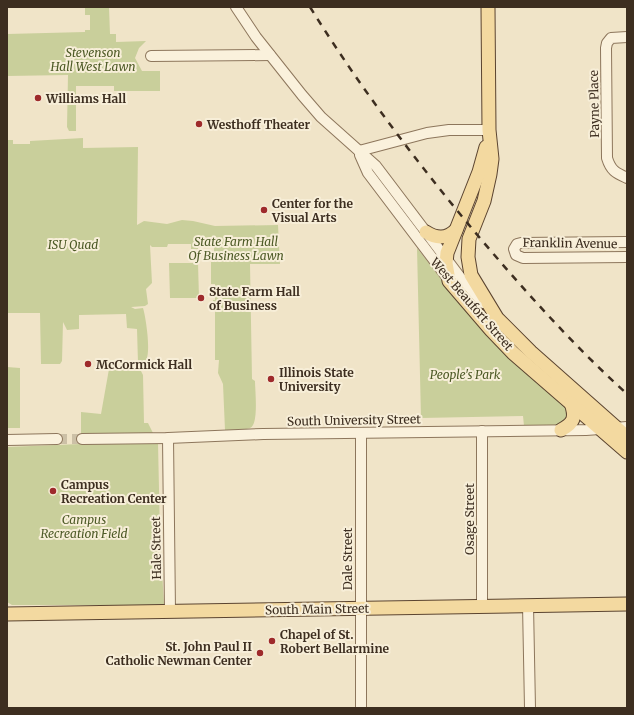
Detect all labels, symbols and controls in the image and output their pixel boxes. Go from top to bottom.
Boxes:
park label: Stevenson Hall West Lawn [50,45,135,74]
street label: Payne Place [586,70,602,138]
place label: Williams Hall [45,91,126,106]
marker: Williams Hall [33,93,43,103]
place label: Westhoff Theater [206,117,310,132]
marker: Westhoff Theater [194,119,204,129]
place label: Center for the Visual Arts [271,196,354,225]
marker: Center for the Visual Arts [259,205,269,215]
park label: State Farm Hall Of Business Lawn [188,234,284,263]
street label: Franklin Avenue [522,235,618,251]
park label: ISU Quad [48,237,98,252]
street label: West Beaufort Street [427,254,517,354]
place label: State Farm Hall of Business [209,284,300,313]
marker: State Farm Hall of Business [196,293,206,303]
place label: McCormick Hall [96,357,192,372]
marker: McCormick Hall [83,359,93,369]
place label: Illinois State University [279,365,354,394]
park label: People's Park [430,367,501,382]
marker: Illinois State University [266,374,276,384]
street label: South University Street [287,411,421,429]
place label: Campus Recreation Center [61,477,167,506]
street label: Osage Street [462,483,477,555]
marker: Campus Recreation Center [48,486,58,496]
park label: Campus Recreation Field [40,512,128,541]
street label: Hale Street [148,516,164,580]
street label: Dale Street [340,527,355,590]
street label: South Main Street [265,601,370,617]
place label: Chapel of St. Robert Bellarmine [280,627,390,656]
marker: Chapel of St. Robert Bellarmine [267,636,277,646]
place label: St. John Paul II Catholic Newman Center [106,639,252,668]
marker: St. John Paul II Catholic Newman Center [255,648,265,658]

